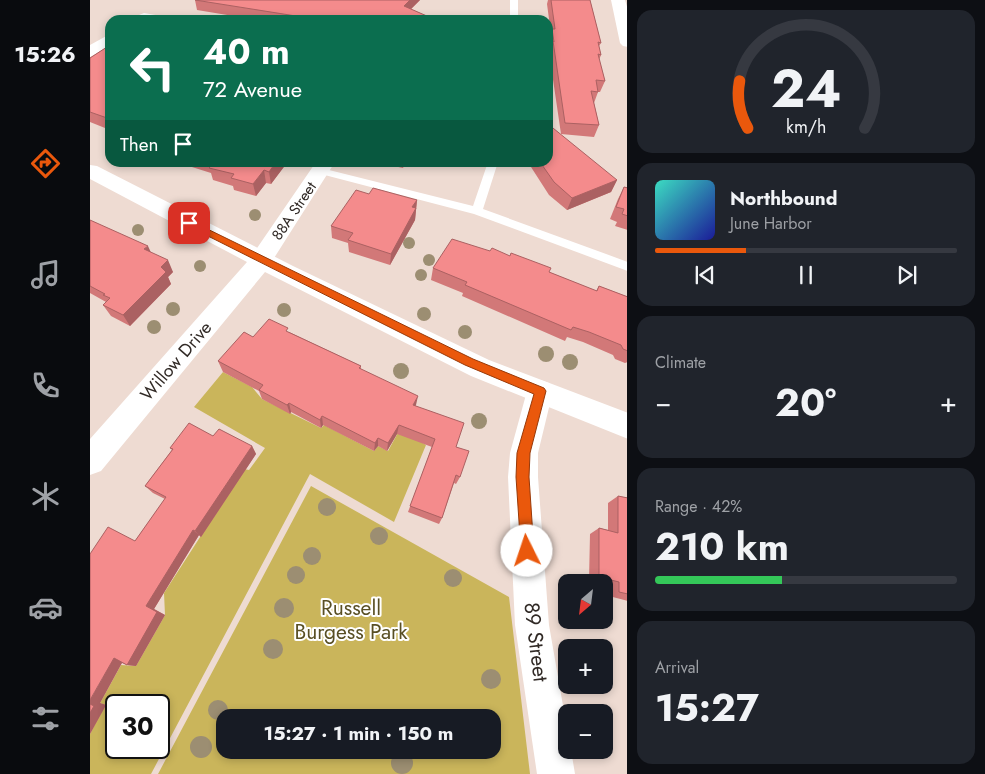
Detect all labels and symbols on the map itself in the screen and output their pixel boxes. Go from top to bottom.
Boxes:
street label: 88A Street [266,177,322,245]
pin [168,202,210,244]
street label: Willow Drive [134,315,218,407]
position arrow [500,524,552,576]
north arrow [558,574,612,629]
park label: Russell Burgess Park [294,593,408,647]
street label: 89 Street [516,600,556,684]
speed limit sign: 30 [105,694,170,759]

